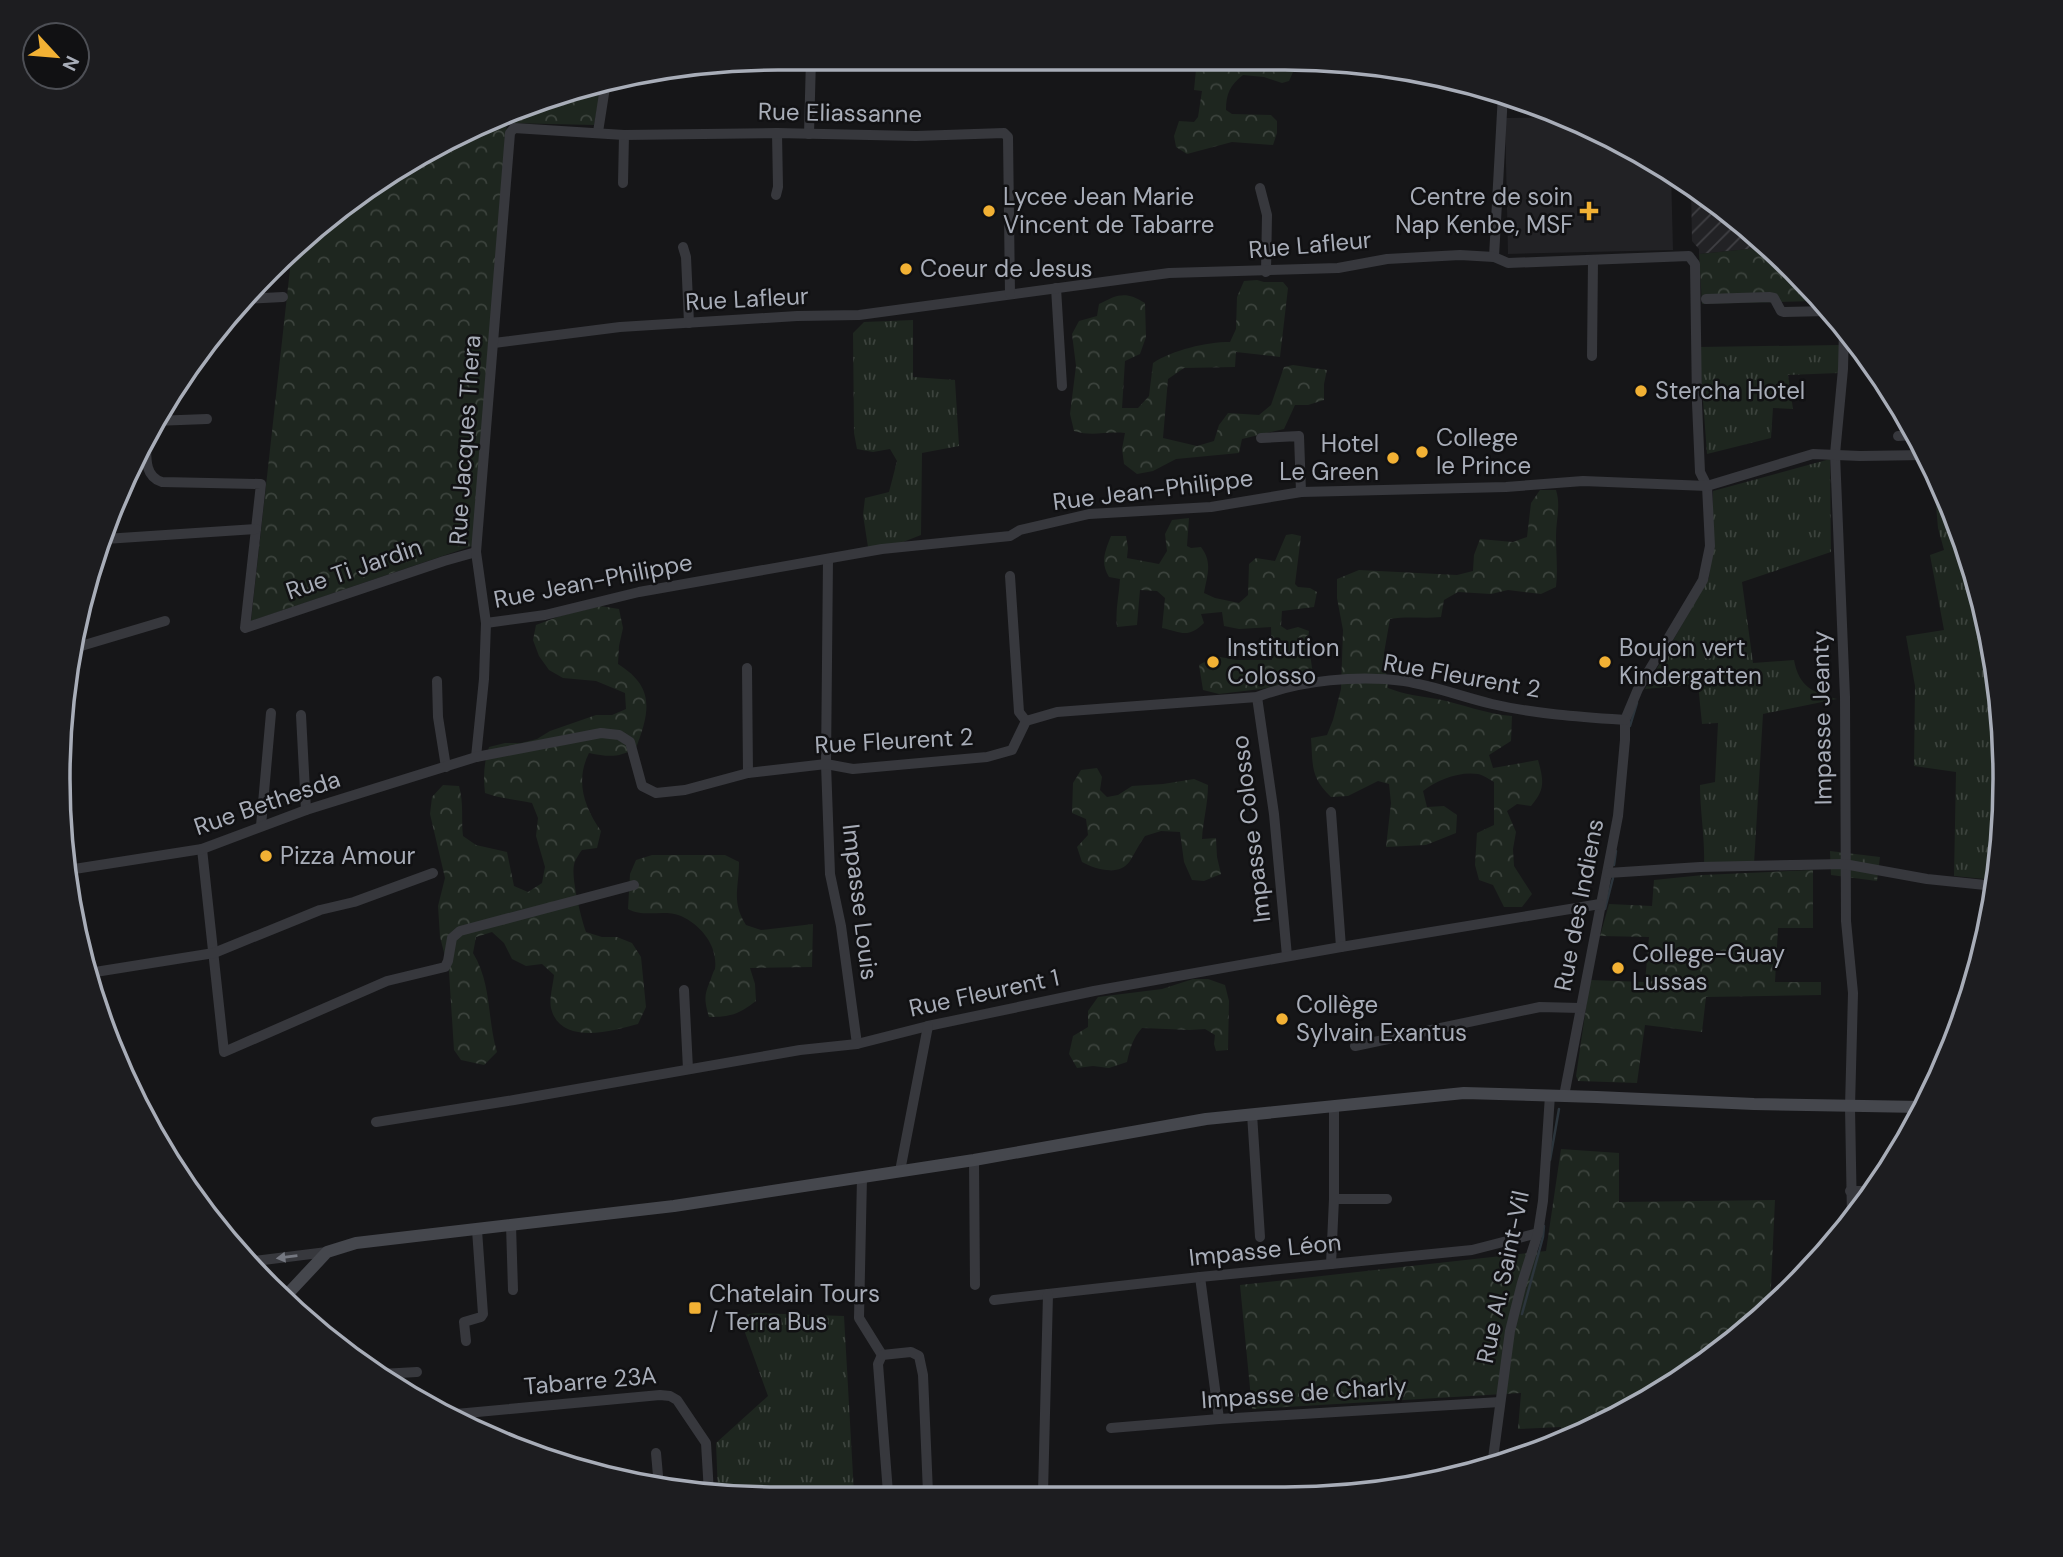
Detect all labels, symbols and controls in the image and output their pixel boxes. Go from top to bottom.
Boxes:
north arrow [21,21,91,91]
text: N [57,52,85,75]
street label: Rue Eliassanne [758,96,922,129]
place label: Lycee Jean Marie Vincent de Tabarre [1003,181,1214,240]
place label: Centre de soin Nap Kenbe, MSF [1395,181,1573,240]
marker: Centre de soin Nap Kenbe, MSF [1579,201,1599,221]
marker: Lycee Jean Marie Vincent de Tabarre [981,203,997,219]
street label: Rue Lafleur [1247,224,1373,265]
place label: Coeur de Jesus [920,253,1093,284]
marker: Coeur de Jesus [898,261,914,277]
street label: Rue Lafleur [684,280,810,317]
street label: Rue Jacques Thera [442,334,487,546]
place label: Stercha Hotel [1655,375,1805,406]
marker: Stercha Hotel [1633,383,1649,399]
place label: College le Prince [1436,422,1531,481]
place label: Hotel Le Green [1279,428,1379,487]
marker: College le Prince [1414,444,1430,460]
marker: Hotel Le Green [1385,450,1401,466]
street label: Rue Jean-Philippe [1051,462,1255,517]
street label: Rue Ti Jardin [282,531,426,606]
street label: Rue Jean-Philippe [491,546,695,615]
street label: Impasse Jeanty [1804,631,1839,805]
place label: Institution Colosso [1227,632,1339,691]
place label: Boujon vert Kindergatten [1619,632,1762,691]
street label: Rue Fleurent 2 [1381,646,1543,705]
marker: Institution Colosso [1205,654,1221,670]
marker: Boujon vert Kindergatten [1597,654,1613,670]
street label: Rue Fleurent 2 [814,721,974,760]
street label: Impasse Colosso [1224,734,1277,925]
street label: Rue Bethesda [190,763,344,842]
street label: Rue des Indiens [1547,816,1610,994]
street label: Impasse Louis [836,822,885,982]
place label: Pizza Amour [280,840,415,871]
marker: Pizza Amour [258,848,274,864]
place label: College-Guay Lussas [1632,938,1785,997]
marker: College-Guay Lussas [1610,960,1626,976]
street label: Rue Fleurent 1 [906,961,1062,1024]
place label: Collège Sylvain Exantus [1296,989,1467,1048]
marker: Collège Sylvain Exantus [1274,1011,1290,1027]
street label: Rue Al. Saint-Vil [1469,1188,1536,1366]
street label: Impasse Léon [1187,1226,1343,1273]
one-way arrow [276,1251,298,1262]
place label: Chatelain Tours / Terra Bus [709,1278,880,1337]
marker: Chatelain Tours / Terra Bus [687,1300,703,1316]
street label: Tabarre 23A [522,1359,658,1402]
street label: Impasse de Charly [1200,1370,1408,1415]

